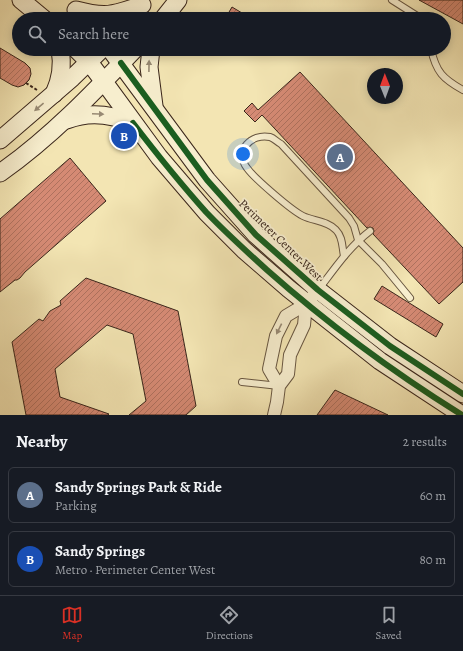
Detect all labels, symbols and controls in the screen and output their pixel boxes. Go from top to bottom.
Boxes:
search box [12,12,451,56]
icon: search [26,23,48,45]
text: Search here [58,24,129,44]
one-way arrow [146,59,152,72]
north arrow [367,68,403,104]
one-way arrow [33,103,44,112]
one-way arrow [92,111,104,118]
pin: B [111,121,137,151]
pin: A [327,142,353,172]
your location [233,144,253,164]
street label: Perimeter Center West [235,196,327,284]
one-way arrow [276,324,282,335]
text: Nearby [16,430,67,453]
text: 2 results [403,433,447,450]
text: Sandy Springs Park & Ride [55,477,222,497]
text: A [26,487,34,504]
text: 60 m [420,487,446,504]
text: Parking [55,497,97,514]
text: Sandy Springs [55,541,145,561]
text: B [26,551,34,568]
text: 80 m [419,551,446,568]
text: Metro · Perimeter Center West [55,561,215,578]
tab: Map [61,604,83,643]
tab: Directions [206,604,253,643]
tab: Saved [376,604,402,643]

